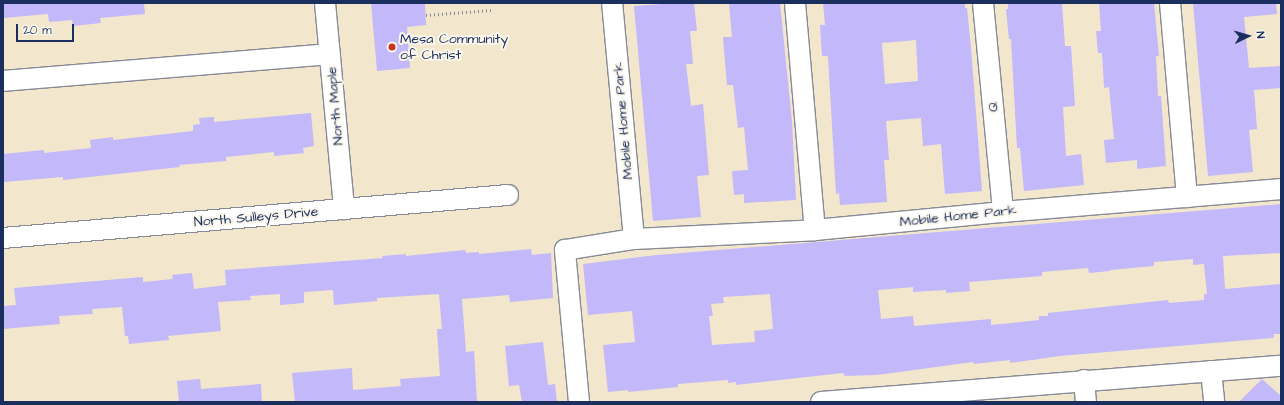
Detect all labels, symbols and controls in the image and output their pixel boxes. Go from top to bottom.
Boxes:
scale bar [18,16,76,42]
north arrow [1228,16,1268,56]
text: 20 m [23,22,52,39]
place label: Mesa Community of Christ [400,31,508,64]
text: N [1253,31,1268,39]
marker: Mesa Community of Christ [387,42,397,52]
street label: Mobile Home Park [610,62,636,180]
street label: North Maple [323,66,347,146]
street label: Q [984,101,1002,113]
street label: Mobile Home Park [899,201,1017,231]
street label: North Sulleys Drive [193,203,319,231]

